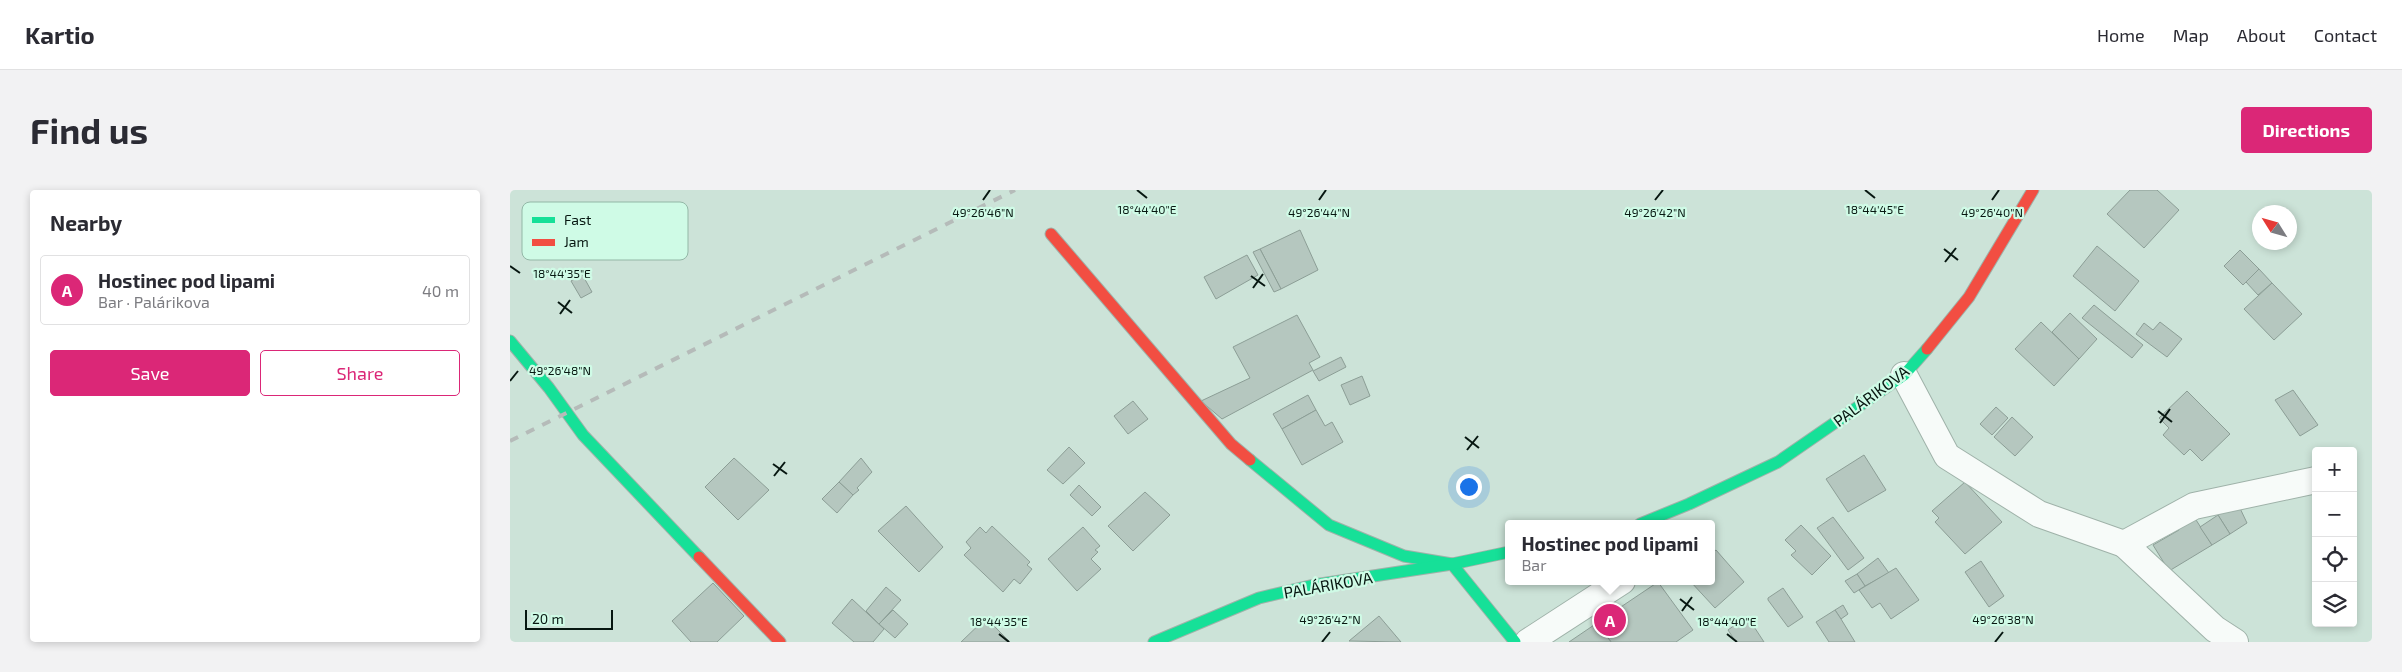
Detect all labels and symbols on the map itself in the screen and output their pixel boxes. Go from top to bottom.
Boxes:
legend [522,202,688,260]
text: 18°44'40"E [1118,202,1177,216]
text: 18°44'45"E [1846,202,1904,216]
text: 49°26'46"N [952,205,1014,219]
text: 49°26'44"N [1288,205,1350,219]
text: 49°26'42"N [1624,205,1686,219]
text: 49°26'40"N [1961,205,2023,219]
north arrow [2252,205,2297,250]
text: Fast [564,211,591,228]
text: Jam [564,233,589,250]
text: 18°44'35"E [533,266,591,280]
street label: PALÁRIKOVA [1829,361,1912,430]
text: 49°26'48"N [529,363,591,377]
your location [1456,474,1482,500]
street label: PALÁRIKOVA [1282,567,1374,602]
pin: A [1594,601,1626,639]
scale bar [525,607,612,630]
text: 49°26'42"N [1299,612,1361,626]
text: 49°26'38"N [1972,612,2034,626]
text: 18°44'35"E [970,614,1028,628]
text: 18°44'40"E [1698,614,1757,628]

